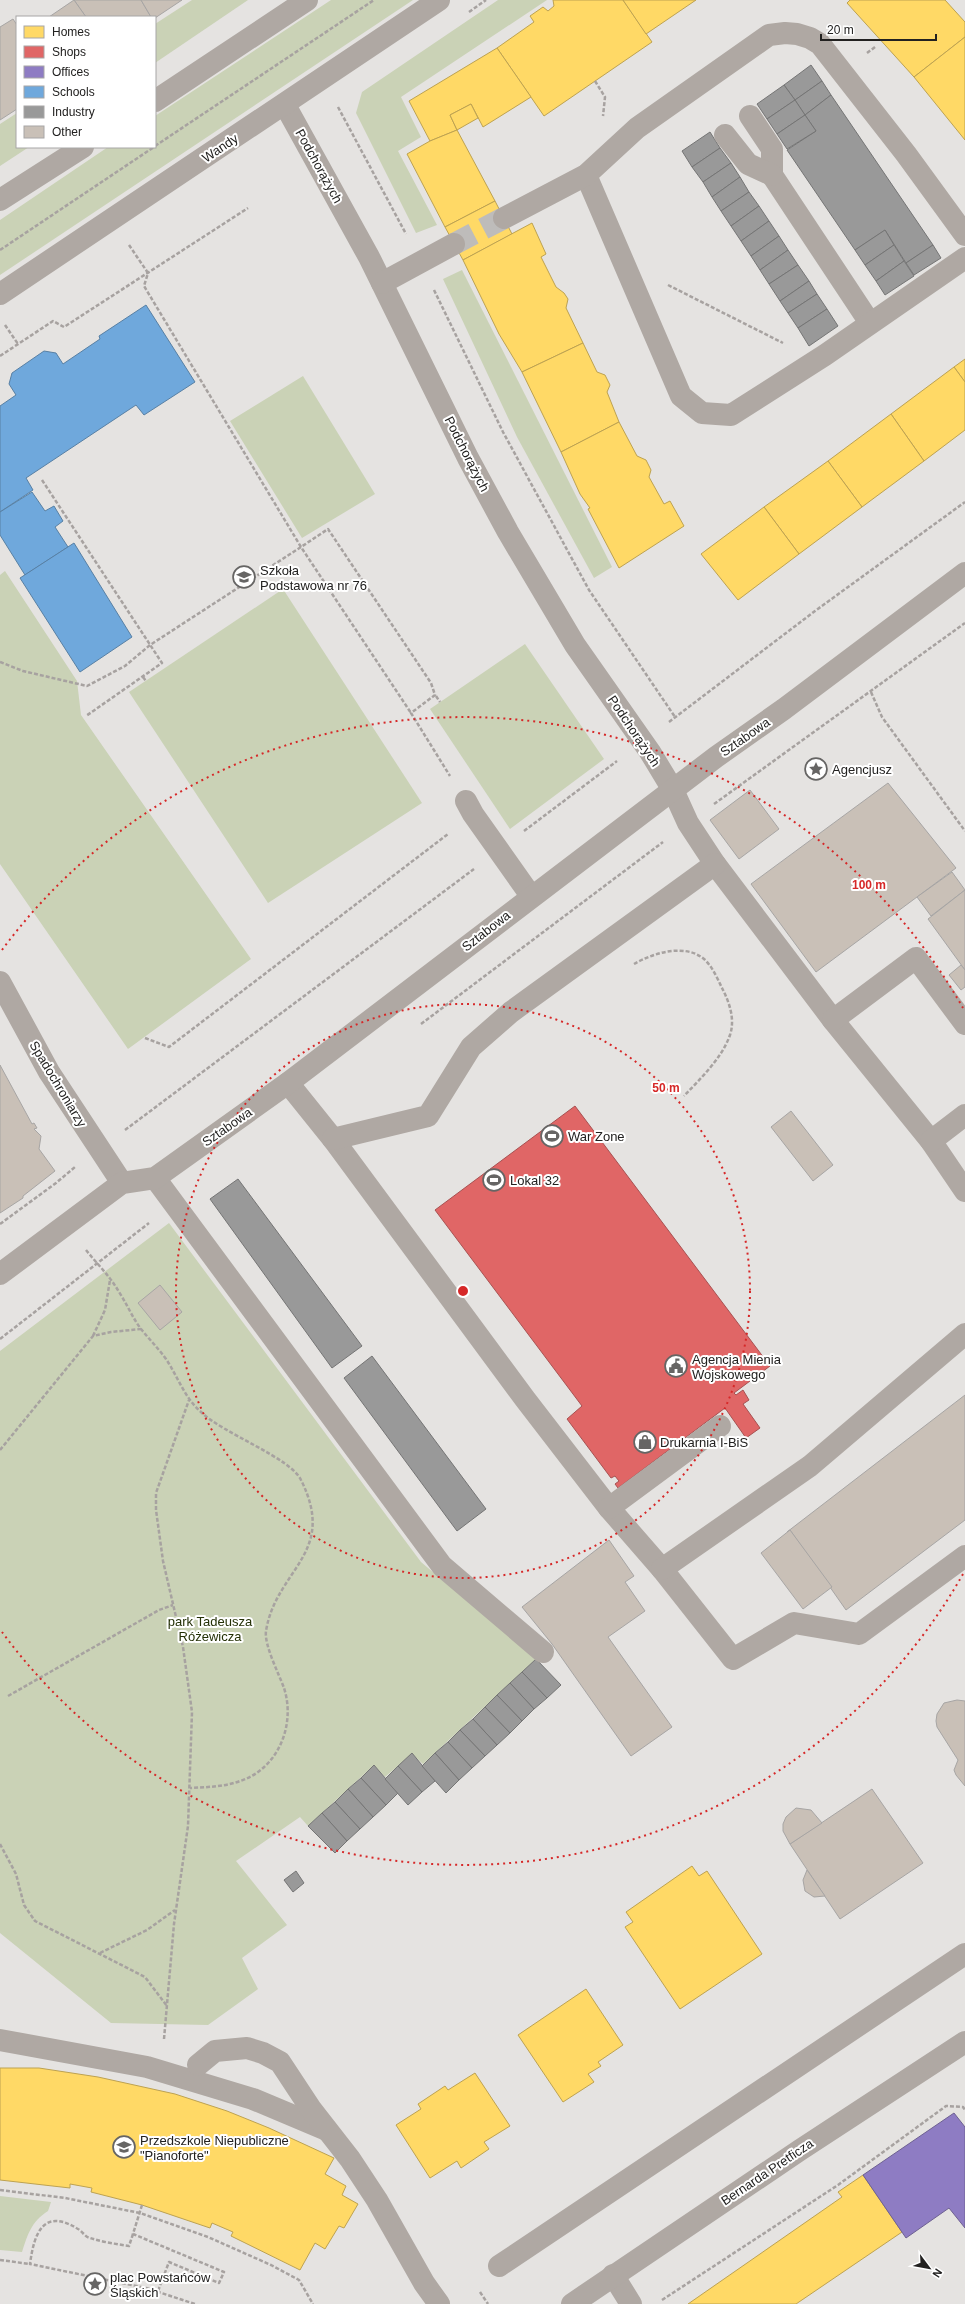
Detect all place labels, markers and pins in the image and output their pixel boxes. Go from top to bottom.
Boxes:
place label: Szkoła Podstawowa nr 76 [260,563,367,593]
school or university icon: Szkoła Podstawowa nr 76 [231,564,257,590]
place icon: Agencjusz [803,756,829,782]
place label: Agencjusz [832,762,892,777]
sports icon: War Zone [539,1123,565,1149]
place label: War Zone [568,1129,625,1144]
sports icon: Lokal 32 [481,1167,507,1193]
place label: Lokal 32 [510,1173,559,1188]
centre of rings [456,1284,470,1298]
place label: Agencja Mienia Wojskowego [692,1352,782,1382]
public building icon: Agencja Mienia Wojskowego [663,1353,689,1379]
shop icon: Drukarnia I-BiS [632,1429,658,1455]
place label: Drukarnia I-BiS [660,1435,748,1450]
place label: Przedszkole Niepubliczne "Pianoforte" [140,2133,289,2163]
school or university icon: Przedszkole Niepubliczne "Pianoforte" [111,2134,137,2160]
place label: plac Powstańców Śląskich [110,2270,211,2300]
place icon: plac Powstańców Śląskich [82,2271,108,2297]

